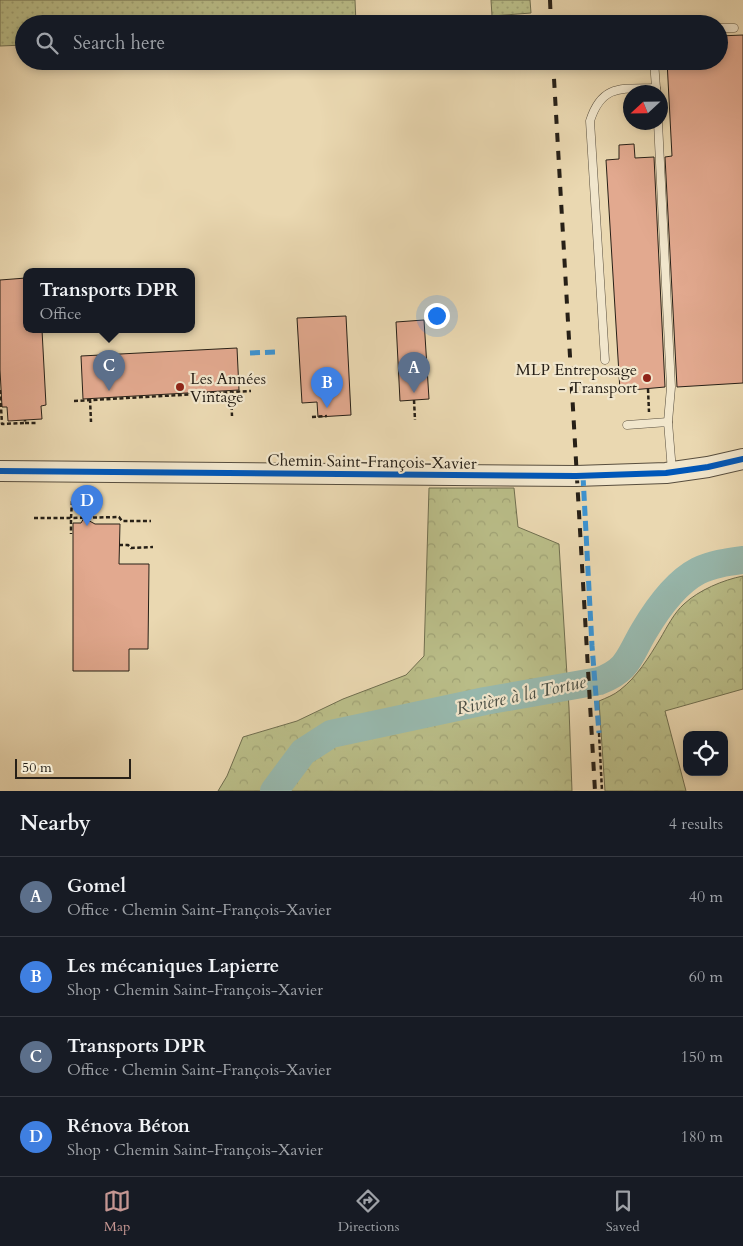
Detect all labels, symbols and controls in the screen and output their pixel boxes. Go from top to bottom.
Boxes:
search box [15,15,728,70]
icon: search [33,29,61,57]
text: Search here [73,30,165,56]
north arrow [623,85,668,130]
popup [23,268,195,333]
text: Transports DPR [39,277,179,303]
text: Office [39,303,82,325]
your location [424,303,450,329]
pin: C [93,350,125,391]
pin: A [398,352,430,393]
place label: MLP Entreposage - Transport [516,359,637,399]
pin: B [311,367,343,408]
place label: Les Années Vintage [190,368,266,408]
marker: MLP Entreposage - Transport [641,372,653,384]
marker: Les Années Vintage [174,381,186,393]
street label: Chemin Saint-François-Xavier [267,449,477,475]
pin: D [71,485,103,526]
water label: Rivière à la Tortue [454,669,589,721]
map controls [683,731,728,776]
button: locate [683,731,728,776]
scale bar [15,756,131,779]
text: 50 m [22,758,52,777]
text: Nearby [20,809,91,838]
text: 4 results [669,813,723,835]
text: Gomel [67,873,126,899]
text: A [30,886,42,908]
text: 40 m [689,886,723,908]
text: Office · Chemin Saint-François-Xavier [67,899,331,921]
text: Les mécaniques Lapierre [67,953,279,979]
text: B [30,966,42,988]
text: 60 m [689,966,723,988]
text: Shop · Chemin Saint-François-Xavier [67,979,323,1001]
text: Transports DPR [67,1033,206,1059]
text: C [30,1046,42,1068]
text: 150 m [681,1046,723,1068]
text: Office · Chemin Saint-François-Xavier [67,1059,331,1081]
text: Rénova Béton [67,1113,190,1139]
text: D [29,1126,43,1148]
text: 180 m [681,1126,723,1148]
text: Shop · Chemin Saint-François-Xavier [67,1139,323,1161]
tab: Map [103,1187,131,1236]
tab: Directions [338,1187,399,1236]
tab: Saved [606,1187,640,1236]

